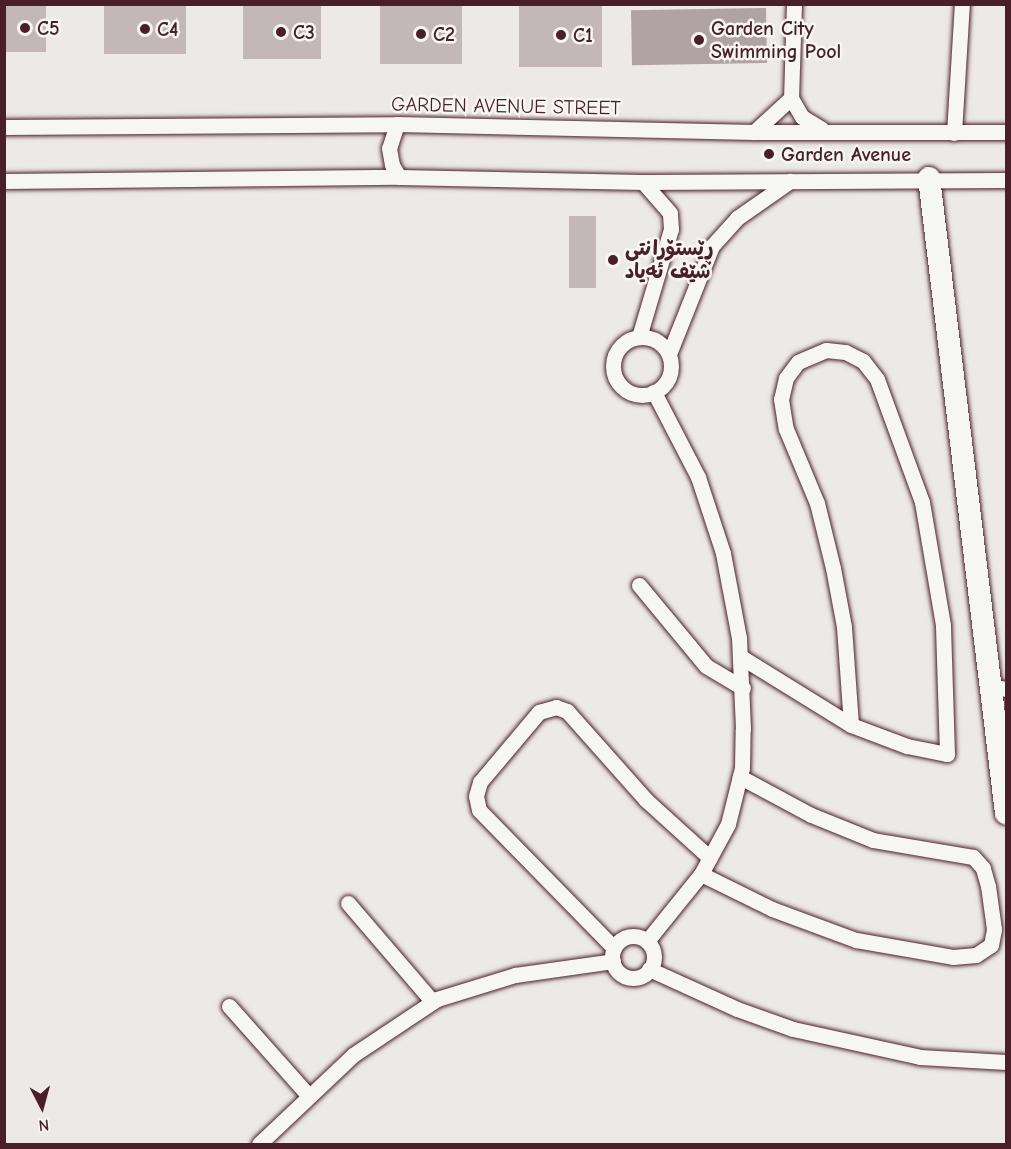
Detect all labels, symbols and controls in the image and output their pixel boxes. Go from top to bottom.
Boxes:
place label: C5 [37,16,60,40]
place label: Garden City Swimming Pool [711,16,841,63]
place label: C4 [157,17,178,41]
place label: C3 [293,20,315,44]
marker: C5 [18,21,32,35]
marker: C4 [138,22,152,36]
place label: C2 [433,22,455,46]
place label: C1 [573,23,593,47]
marker: C3 [274,25,288,39]
marker: C2 [414,27,428,41]
marker: C1 [554,28,568,42]
marker: Garden City Swimming Pool [692,33,706,47]
street label: GARDEN AVENUE STREET [391,92,621,120]
place label: Garden Avenue [781,142,911,166]
marker: Garden Avenue [762,147,776,161]
place label: ڕێستۆرانتی شێف ئەیاد [625,237,713,284]
marker: ڕێستۆرانتی شێف ئەیاد [606,253,620,267]
north arrow [12,1077,72,1137]
text: N [38,1115,50,1134]

